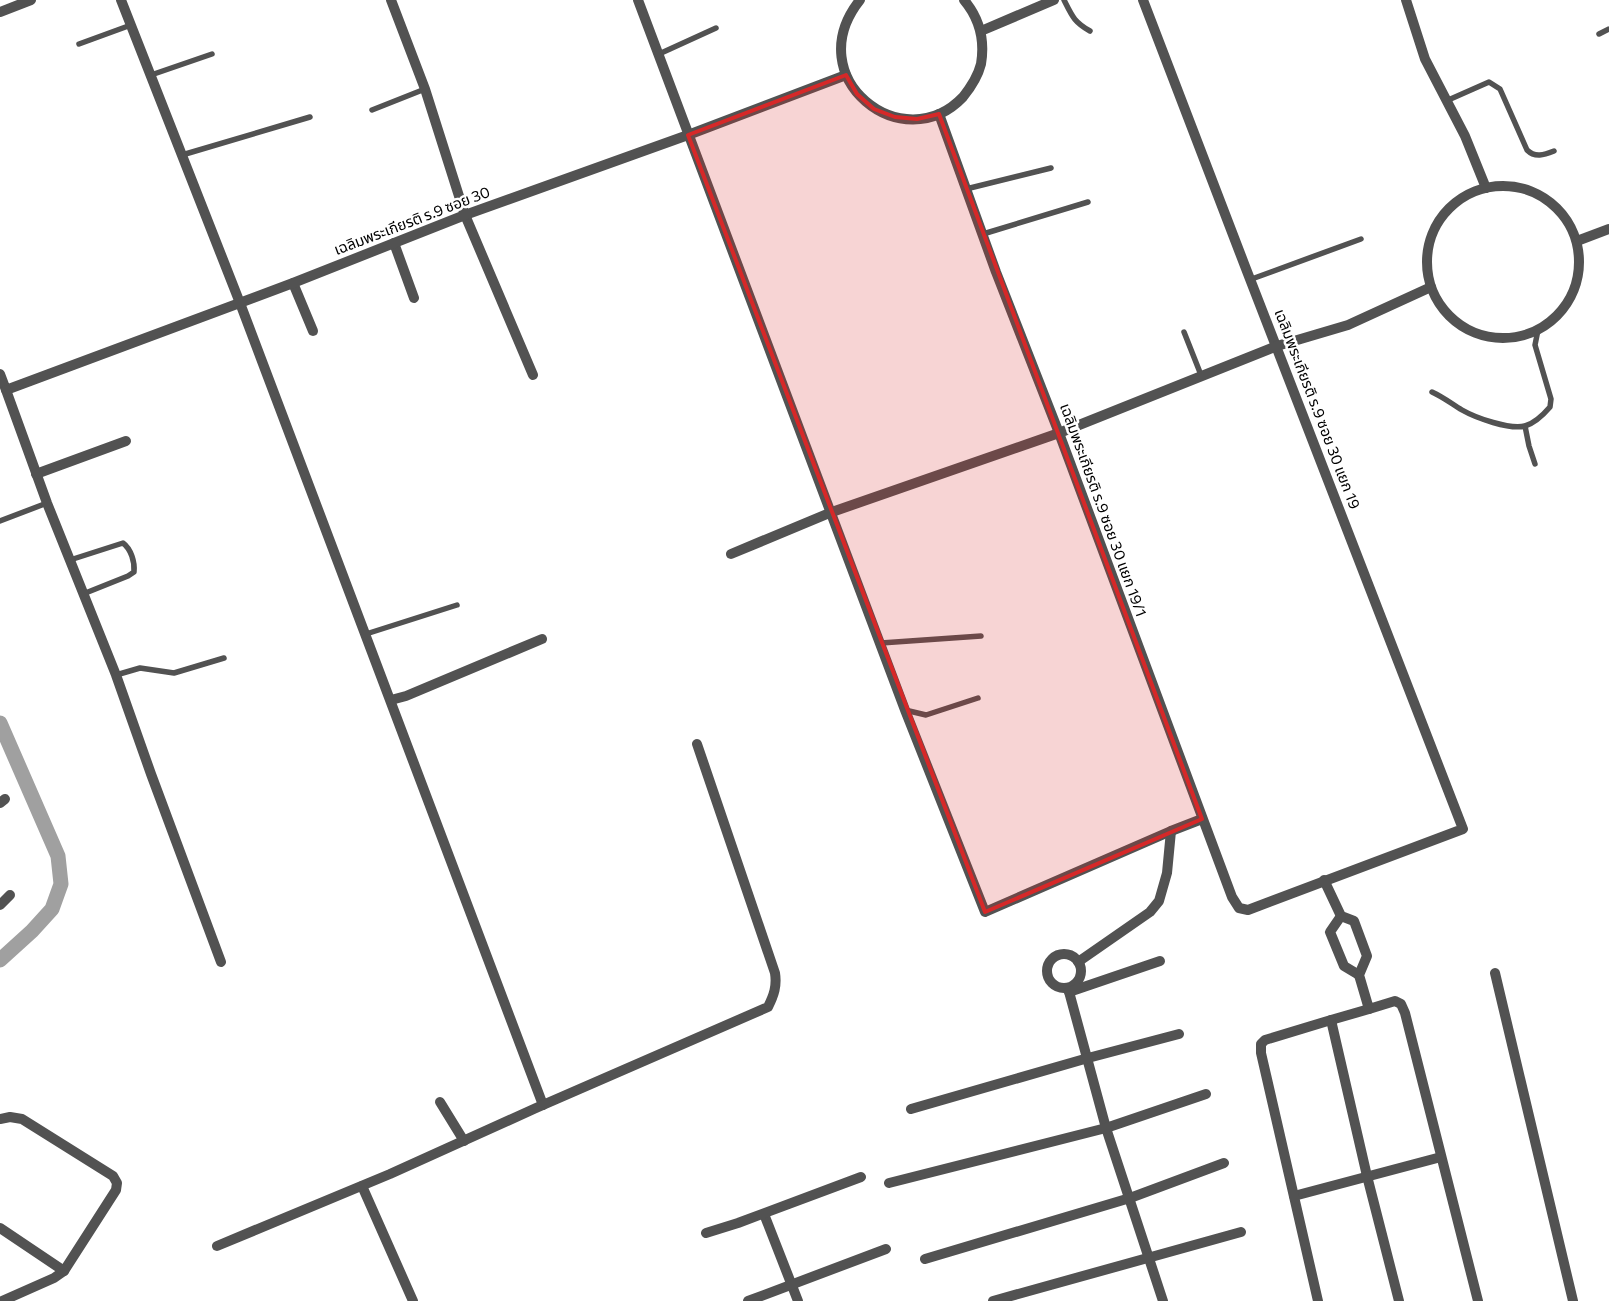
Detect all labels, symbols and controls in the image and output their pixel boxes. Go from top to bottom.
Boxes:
street label: เฉลิมพระเกียรติ ร.9 ซอย 30 [331,182,492,258]
street label: เฉลิมพระเกียรติ ร.9 ซอย 30 แยก 19 [1271,306,1364,511]
street label: เฉลิมพระเกียรติ ร.9 ซอย 30 แยก 19/1 [1057,401,1151,619]

